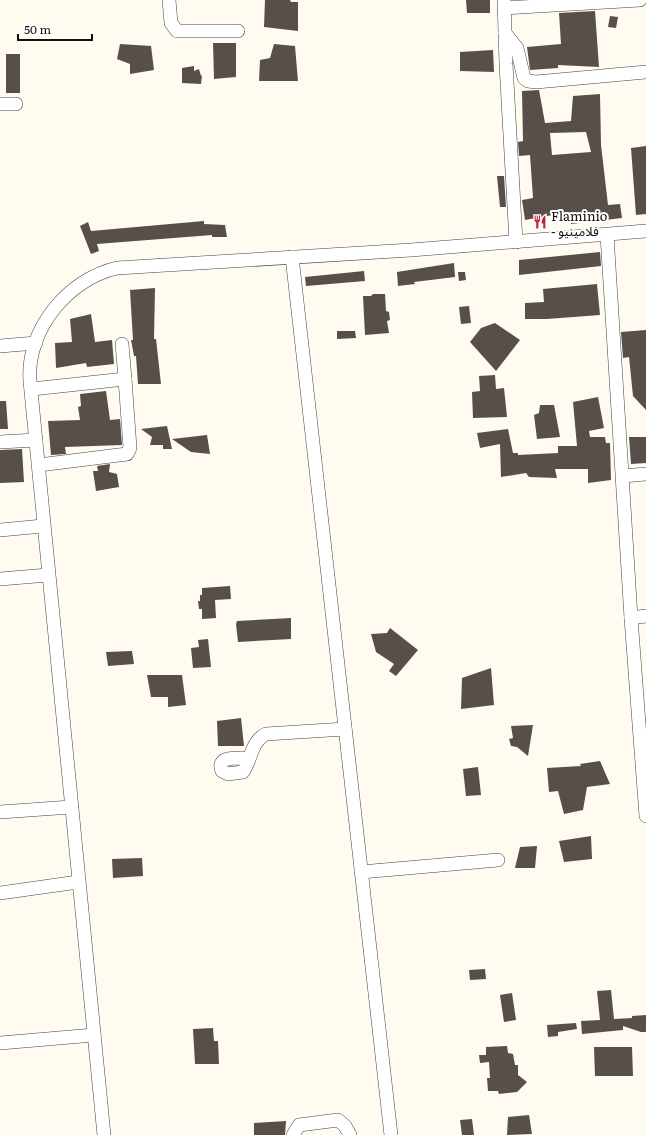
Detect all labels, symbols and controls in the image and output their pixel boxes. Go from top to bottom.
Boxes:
scale bar [18,16,92,42]
text: 50 m [24,20,51,38]
place label: Flaminio - فلامينيو [551,206,608,240]
restaurant icon: Flaminio - فلامينيو [532,214,548,230]

